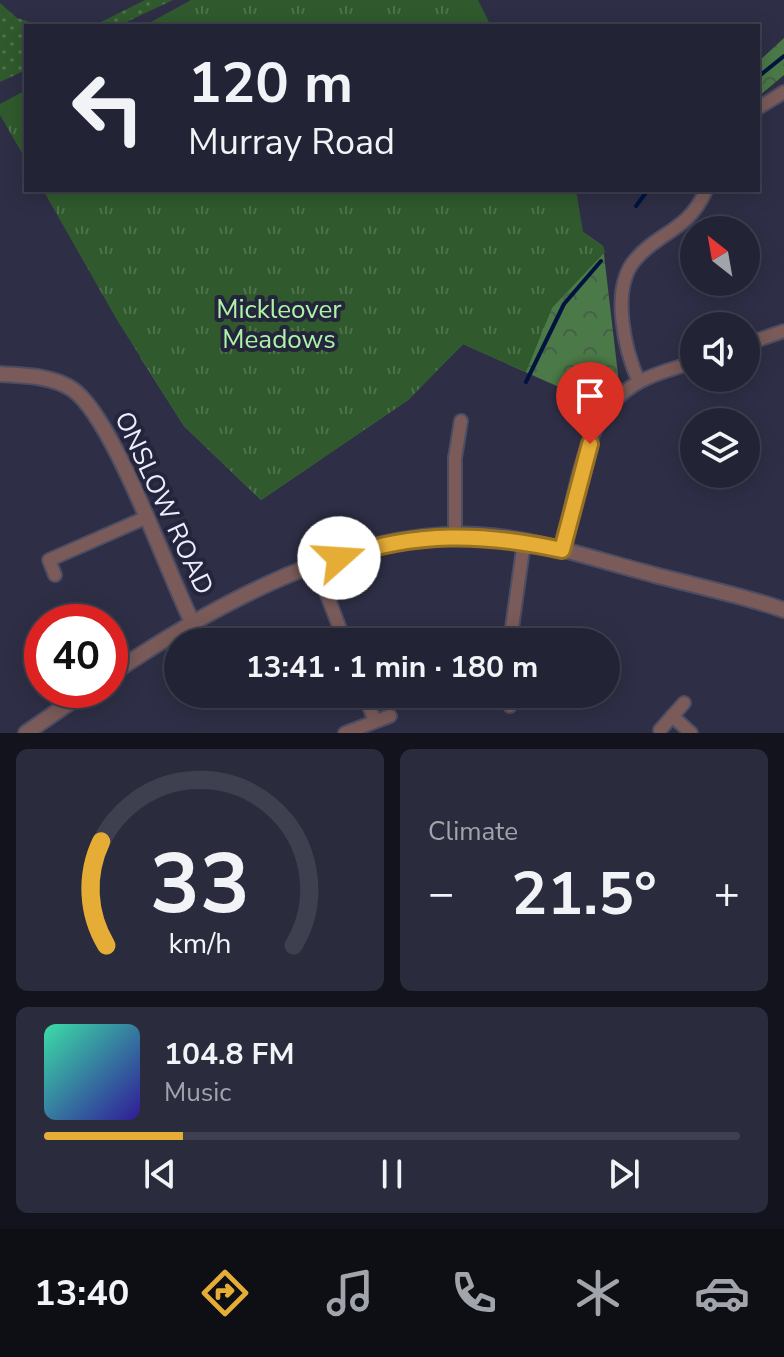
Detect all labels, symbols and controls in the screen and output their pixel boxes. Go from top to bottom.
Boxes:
text: 120 m [188,45,353,122]
icon: left [56,56,160,160]
text: Murray Road [188,118,395,167]
north arrow [680,216,760,296]
map controls [680,216,760,488]
park label: Mickleover Meadows [216,292,342,357]
button: sound [680,312,760,392]
pin [556,362,624,444]
icon: arrive [568,374,612,418]
street label: ONSLOW ROAD [106,406,222,600]
button: layers [680,408,760,488]
position arrow [297,516,381,600]
speed limit sign: 40 [24,604,128,708]
text: 13:41 · 1 min · 180 m [246,647,538,688]
text: Climate [428,814,518,849]
text: 33 [150,828,250,941]
text: 21.5° [511,853,657,935]
text: − [428,864,454,924]
text: + [714,864,740,924]
text: km/h [169,924,231,963]
text: 104.8 FM [164,1034,294,1075]
text: Music [164,1075,231,1110]
icon: previous [138,1152,182,1196]
icon: pause [370,1152,414,1196]
icon: next [602,1152,646,1196]
icon: directions [197,1265,253,1321]
icon: music [322,1265,378,1321]
icon: phone [446,1265,502,1321]
icon: climate [570,1265,626,1321]
icon: car [694,1265,750,1321]
text: 13:40 [34,1269,129,1318]

